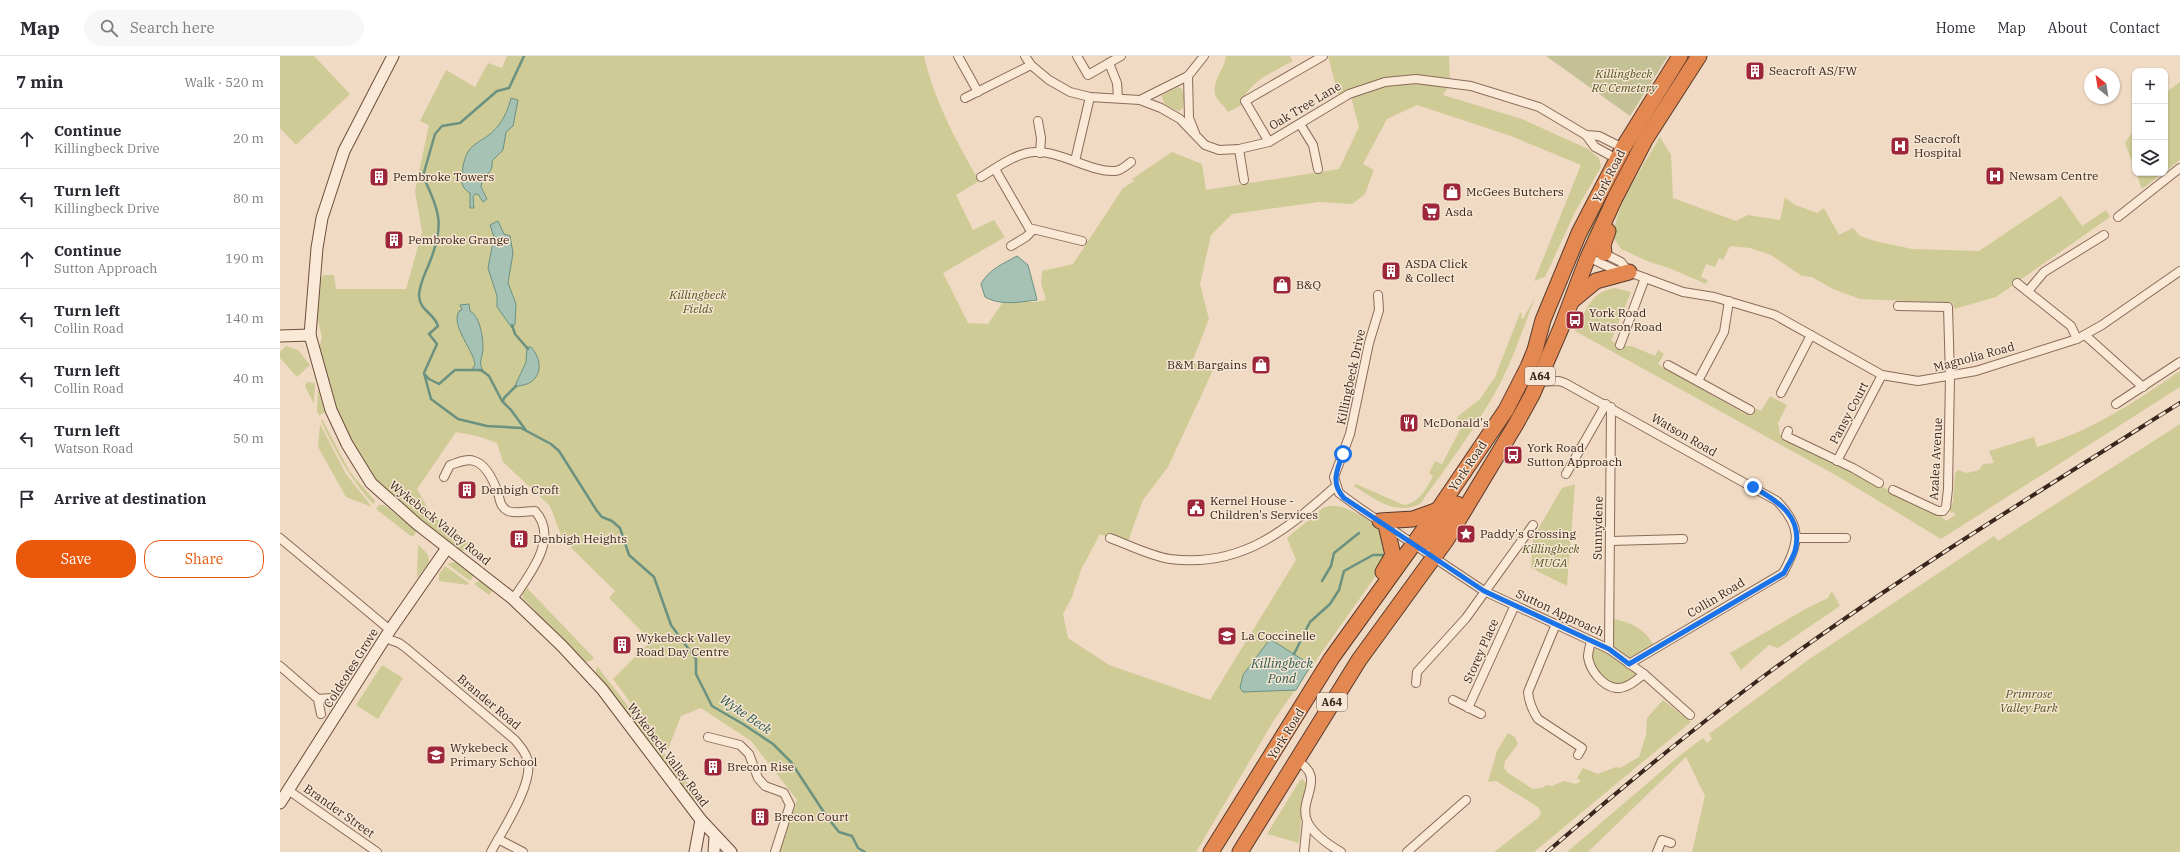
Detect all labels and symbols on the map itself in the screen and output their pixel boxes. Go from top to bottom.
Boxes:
building icon: Seacroft AS/FW [1744,60,1766,82]
place label: Seacroft AS/FW [1769,63,1858,78]
park label: Killingbeck RC Cemetery [1590,66,1658,95]
north arrow [2084,68,2120,104]
street label: Oak Tree Lane [1266,78,1343,133]
place label: Seacroft Hospital [1914,131,1962,160]
hospital icon: Seacroft Hospital [1889,135,1911,157]
street label: York Road [1589,147,1628,205]
hospital icon: Newsam Centre [1984,165,2006,187]
building icon: Pembroke Towers [368,166,390,188]
place label: Newsam Centre [2009,168,2098,183]
place label: Pembroke Towers [393,169,494,184]
shop icon: McGees Butchers [1441,181,1463,203]
place label: McGees Butchers [1466,184,1564,199]
supermarket icon: Asda [1420,201,1442,223]
place label: Asda [1445,204,1473,219]
building icon: Pembroke Grange [383,229,405,251]
place label: Pembroke Grange [408,232,510,247]
place label: ASDA Click & Collect [1405,256,1468,285]
building icon: ASDA Click & Collect [1380,260,1402,282]
shop icon: B&Q [1271,274,1293,296]
place label: B&Q [1296,277,1321,292]
park label: Killingbeck Fields [668,287,727,316]
place label: York Road Watson Road [1589,305,1662,334]
bus stop icon: York Road Watson Road [1564,309,1586,331]
street label: Killingbeck Drive [1333,328,1368,426]
street label: Magnolia Road [1932,338,2016,375]
shop icon: B&M Bargains [1250,354,1272,376]
place label: B&M Bargains [1167,357,1247,372]
road number: A64 [1525,367,1555,385]
street label: Pansy Court [1826,379,1871,446]
street label: Watson Road [1649,410,1720,459]
restaurant icon: McDonald's [1398,412,1420,434]
place label: McDonald's [1423,415,1489,430]
street label: Azalea Avenue [1926,417,1945,501]
street label: York Road [1445,438,1490,494]
place label: York Road Sutton Approach [1527,440,1623,469]
bus stop icon: York Road Sutton Approach [1502,444,1524,466]
route start [1334,445,1352,463]
street label: Wykebeck Valley Road [387,477,494,568]
route end [1744,478,1762,496]
building icon: Denbigh Croft [456,479,478,501]
place label: Denbigh Croft [481,482,559,497]
place label: Kernel House - Children's Services [1210,493,1318,522]
street label: Sunnydene [1589,496,1606,560]
public building icon: Kernel House - Children's Services [1185,497,1207,519]
place icon: Paddy's Crossing [1455,523,1477,545]
place label: Paddy's Crossing [1480,526,1576,541]
building icon: Denbigh Heights [508,528,530,550]
place label: Denbigh Heights [533,531,627,546]
park label: Killingbeck MUGA [1521,541,1580,570]
street label: Collin Road [1684,575,1747,621]
street label: Sutton Approach [1514,586,1607,640]
street label: Storey Place [1460,616,1501,685]
street label: Coldcotes Grove [320,625,381,710]
school or university icon: La Coccinelle [1216,625,1238,647]
place label: La Coccinelle [1241,628,1316,643]
place label: Wykebeck Valley Road Day Centre [636,630,731,659]
building icon: Wykebeck Valley Road Day Centre [611,634,633,656]
water label: Killingbeck Pond [1250,655,1313,687]
street label: Brander Road [455,671,524,732]
park label: Primrose Valley Park [2000,686,2059,715]
water label: Wyke Beck [716,691,775,738]
road number: A64 [1317,693,1347,711]
street label: Wykebeck Valley Road [624,700,712,810]
street label: York Road [1264,705,1307,762]
place label: Wykebeck Primary School [450,740,538,769]
school or university icon: Wykebeck Primary School [425,744,447,766]
building icon: Brecon Rise [702,756,724,778]
place label: Brecon Rise [727,759,794,774]
street label: Brander Street [301,781,378,841]
building icon: Brecon Court [749,806,771,828]
place label: Brecon Court [774,809,849,824]

